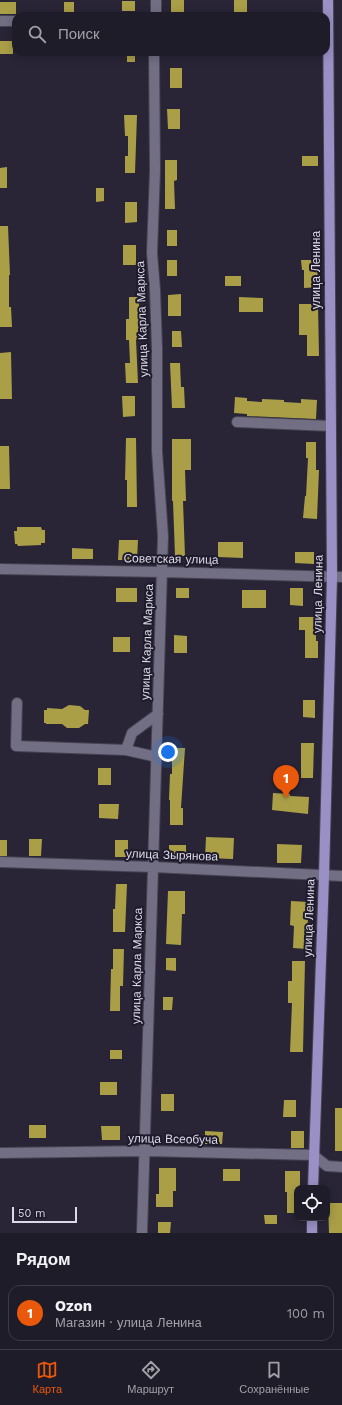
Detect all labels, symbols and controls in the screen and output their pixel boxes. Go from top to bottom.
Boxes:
search box [12,12,330,56]
icon: search [26,23,48,45]
text: Поиск [58,25,100,43]
street label: улица Ленина [309,231,323,309]
street label: улица Карла Маркса [133,260,151,377]
street label: Советская улица [123,551,219,567]
street label: улица Ленина [310,554,326,633]
street label: улица Карла Маркса [138,583,156,700]
your location [158,742,178,762]
pin: 1 [273,765,299,798]
street label: улица Зырянова [126,846,219,864]
street label: улица Ленина [301,878,317,957]
street label: улица Карла Маркса [129,907,145,1024]
street label: улица Всеобуча [128,1131,218,1147]
map controls [294,1185,330,1221]
button: locate [294,1185,330,1221]
scale bar [12,1205,77,1224]
text: 50 m [18,1207,45,1220]
text: Рядом [16,1249,71,1269]
text: Ozon [55,1297,92,1315]
text: 1 [27,1306,33,1321]
text: 100 m [287,1306,325,1321]
text: Магазин · улица Ленина [55,1315,202,1330]
tab: Карта [33,1359,62,1396]
tab: Маршрут [127,1359,174,1396]
tab: Сохранённые [239,1359,309,1396]

